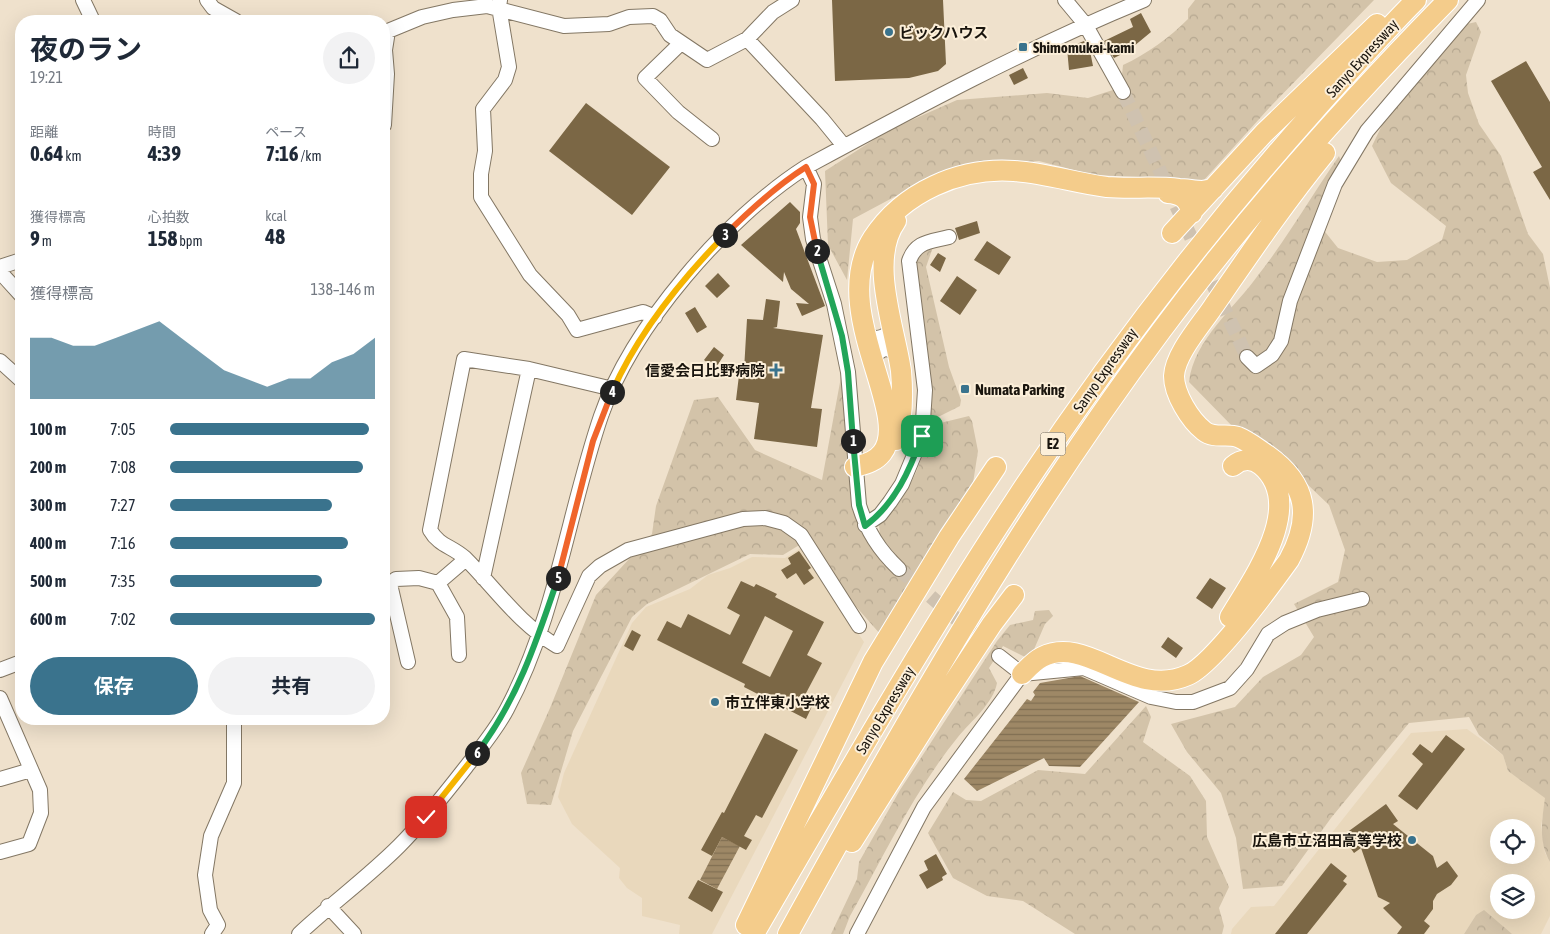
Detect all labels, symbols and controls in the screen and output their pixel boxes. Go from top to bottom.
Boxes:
street label: Sanyo Expressway [1323,16,1401,100]
place label: ビックハウス [899,24,988,41]
marker: ビックハウス [883,26,895,38]
button: share [323,32,375,84]
text: 夜のラン [30,33,142,65]
place label: Shimomukai-kami [1033,39,1135,56]
marker: Shimomukai-kami [1017,41,1029,53]
text: 19:21 [30,68,63,86]
text: 距離 [30,124,58,140]
text: 時間 [148,124,176,140]
text: ペース [265,124,307,140]
text: 0.64 [30,141,63,165]
text: 4:39 [148,141,181,165]
text: 7:16 [265,141,299,165]
text: km [63,148,82,164]
text: /km [299,148,322,164]
text: kcal [265,208,287,224]
text: 獲得標高 [30,209,86,225]
text: 心拍数 [148,209,190,225]
pin: 3 [712,222,738,248]
text: 48 [265,224,285,248]
text: 9 [30,226,40,250]
text: 158 [148,226,177,250]
text: 3 [722,227,729,243]
text: m [40,233,52,249]
text: bpm [177,233,203,249]
pin: 2 [804,238,830,264]
text: 2 [814,243,821,259]
text: 138–146 m [311,280,375,298]
text: 獲得標高 [30,284,94,302]
street label: Sanyo Expressway [1070,325,1140,415]
place label: 信愛会日比野病院 [645,362,765,379]
marker: 信愛会日比野病院 [769,363,783,377]
pin: 4 [600,380,624,404]
place label: Numata Parking [975,381,1065,398]
marker: Numata Parking [959,383,971,395]
text: 4 [609,384,616,400]
pin [901,415,943,457]
text: 100 m [30,420,66,438]
text: 7:05 [110,420,136,438]
icon: arrive [908,422,936,450]
pin: 1 [840,428,866,454]
road number: E2 [1040,432,1066,456]
text: 1 [850,433,857,449]
text: 200 m [30,458,66,476]
text: 7:08 [110,458,136,476]
text: 300 m [30,496,66,514]
text: 7:27 [110,496,135,514]
text: 400 m [30,534,66,552]
text: 7:16 [110,534,135,552]
pin: 5 [546,566,570,590]
text: 5 [555,570,562,586]
text: 500 m [30,572,66,590]
text: 7:35 [110,572,135,590]
text: 600 m [30,610,66,628]
text: 7:02 [110,610,136,628]
button: 保存 [30,657,198,715]
button: 共有 [208,657,375,715]
street label: Sanyo Expressway [852,663,918,757]
place label: 市立伴東小学校 [725,694,830,711]
marker: 市立伴東小学校 [709,696,721,708]
pin: 6 [464,740,490,766]
text: 6 [474,745,481,761]
pin [405,796,447,838]
icon: check [412,803,440,831]
map controls [1490,819,1535,919]
button: locate [1490,819,1535,864]
place label: 広島市立沼田高等学校 [1252,832,1402,849]
marker: 広島市立沼田高等学校 [1406,834,1418,846]
button: layers [1490,874,1535,919]

